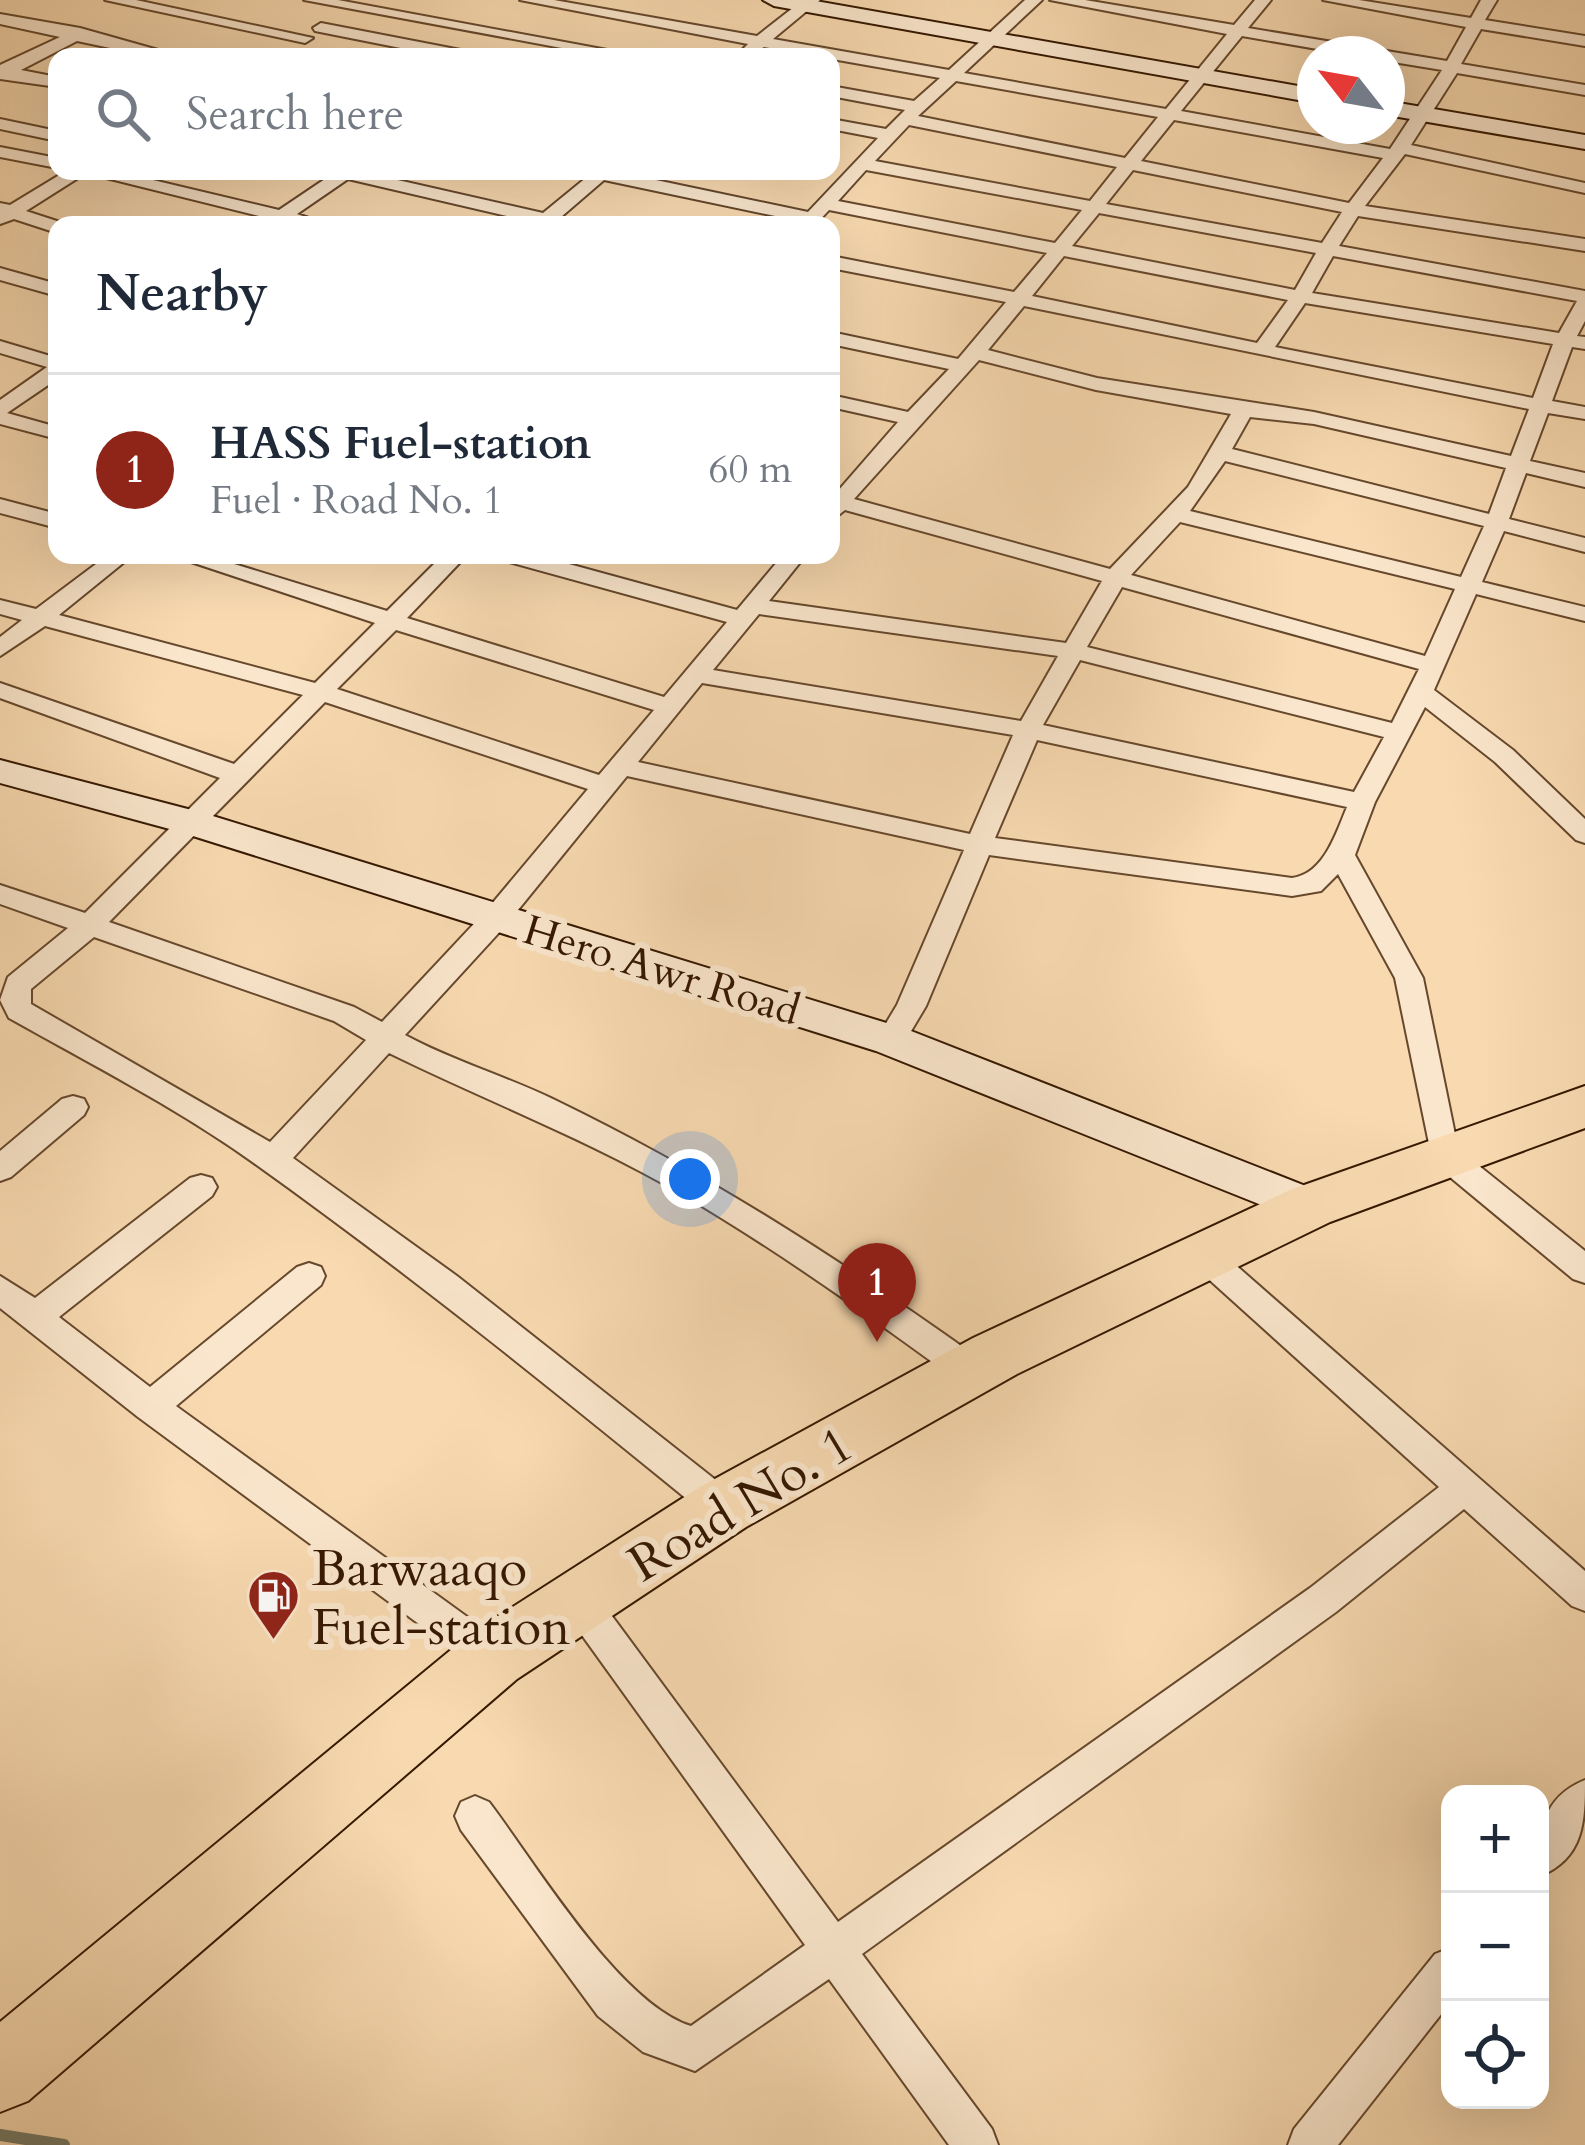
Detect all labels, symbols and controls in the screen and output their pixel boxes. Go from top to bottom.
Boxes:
north arrow [1297,36,1405,144]
search box [48,48,840,180]
icon: search [90,81,156,147]
text: Search here [186,84,404,145]
text: Nearby [96,259,268,329]
text: HASS Fuel-station [210,413,591,474]
text: 1 [125,443,145,496]
text: 60 m [709,443,792,496]
text: Fuel · Road No. 1 [210,474,503,527]
street label: Hero Awr Road [516,901,807,1039]
your location [660,1149,720,1209]
pin: 1 [838,1243,916,1342]
street label: Road No. 1 [616,1410,866,1599]
place label: Barwaaqo Fuel-station [312,1534,570,1663]
fuel station icon: Barwaaqo Fuel-station [245,1568,301,1642]
map controls [1441,1785,1549,2109]
button: + [1441,1785,1549,1893]
button: − [1441,1893,1549,2001]
button: locate [1441,2001,1549,2109]

